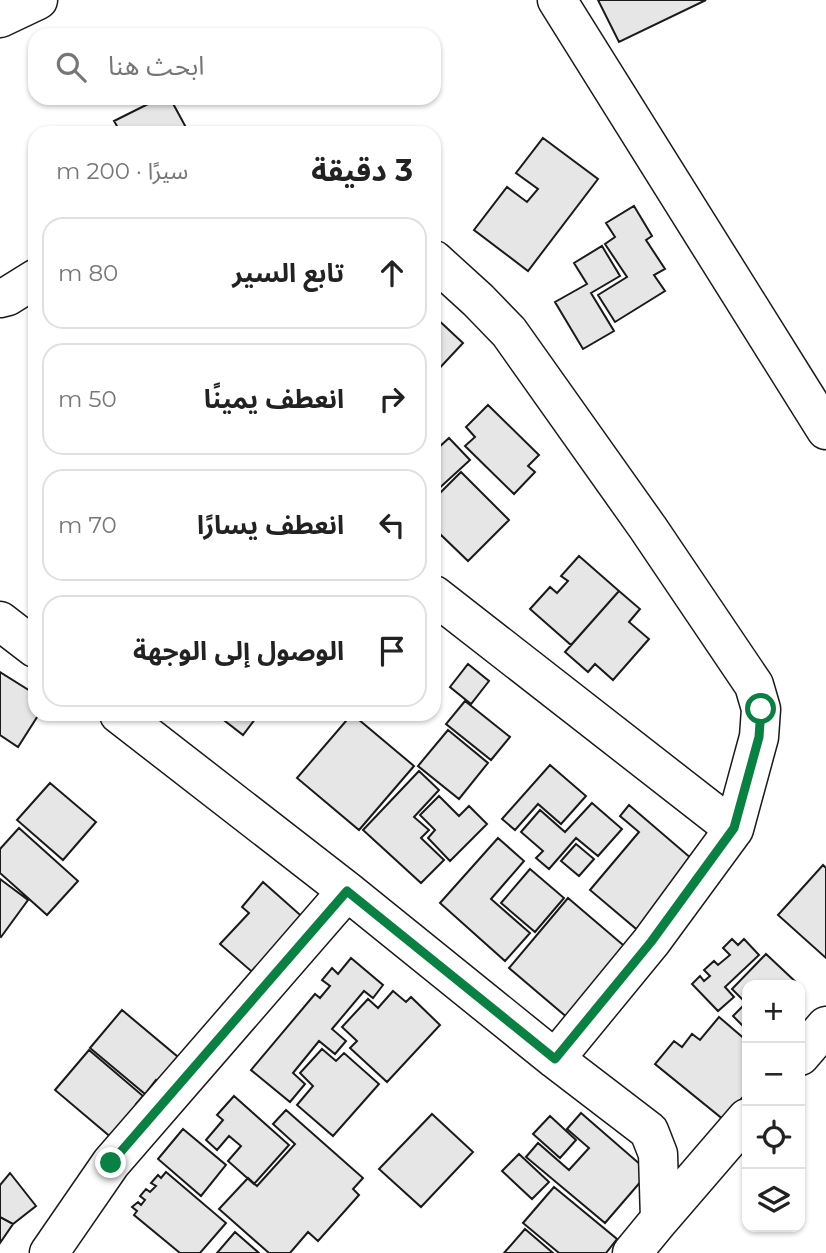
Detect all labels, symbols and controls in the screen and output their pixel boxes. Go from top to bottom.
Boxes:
search box [28,28,441,105]
icon: search [52,48,90,86]
text: ابحث هنا [108,50,204,82]
text: 3 دقيقة [311,152,413,189]
text: سيرًا · 200 m [56,157,188,185]
icon: ahead [373,254,411,292]
text: تابع السير [232,257,344,289]
text: 80 m [58,259,118,287]
icon: right [373,380,411,418]
text: انعطف يمينًا [204,383,344,415]
text: 50 m [58,385,117,413]
icon: left [373,506,411,544]
text: انعطف يسارًا [197,509,344,541]
text: 70 m [58,511,117,539]
icon: arrive [373,632,411,670]
text: الوصول إلى الوجهة [133,635,344,667]
route start [745,693,776,724]
map controls [742,980,805,1232]
button: + [742,980,805,1043]
button: − [742,1043,805,1106]
button: locate [742,1106,805,1169]
route end [95,1147,126,1178]
button: layers [742,1169,805,1232]

